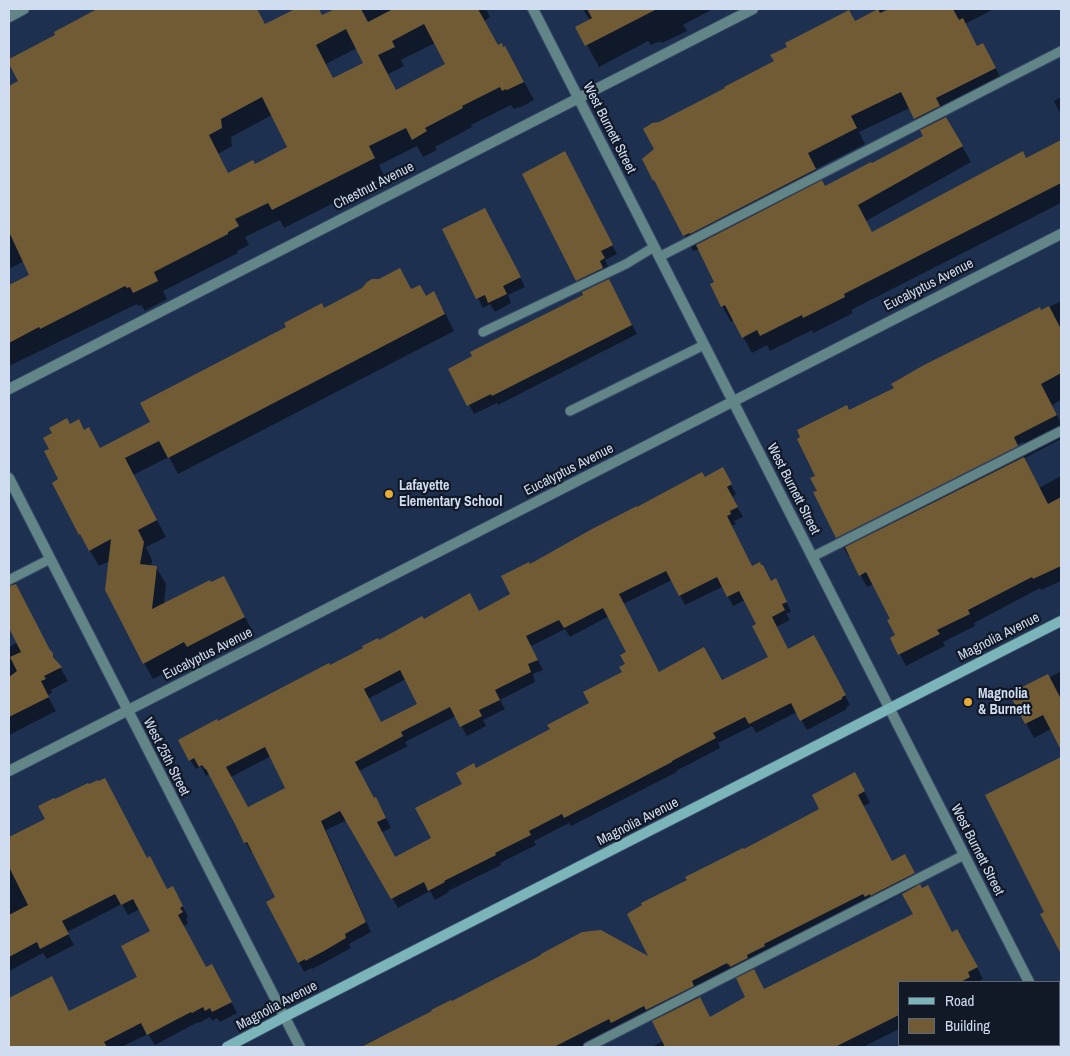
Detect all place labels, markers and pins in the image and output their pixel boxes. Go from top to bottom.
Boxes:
place label: Lafayette Elementary School [399,478,502,511]
marker: Lafayette Elementary School [383,488,395,500]
place label: Magnolia & Burnett [978,686,1030,719]
marker: Magnolia & Burnett [962,696,974,708]

